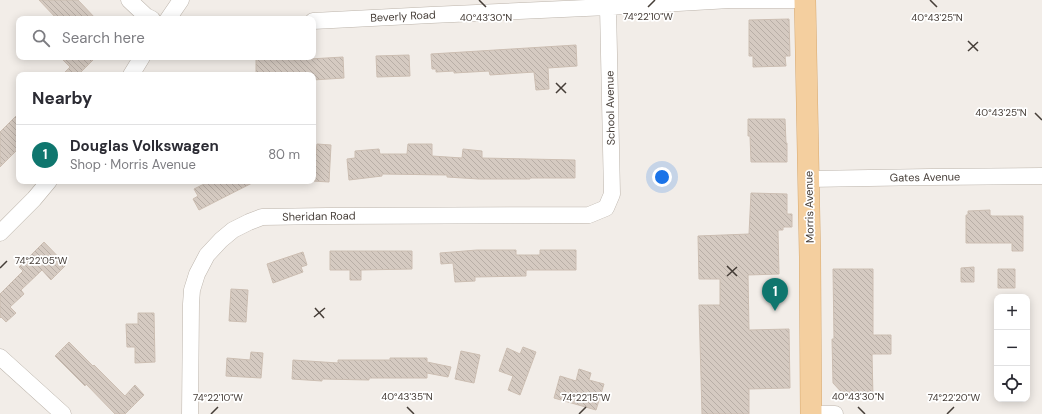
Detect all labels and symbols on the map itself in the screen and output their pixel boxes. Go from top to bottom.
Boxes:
street label: Beverly Road [370,7,436,25]
text: 74°22'10"W [623,10,673,23]
text: 40°43'30"N [460,11,512,24]
text: 40°43'25"N [911,11,963,24]
street label: School Avenue [602,70,618,146]
text: 40°43'25"N [975,106,1027,119]
your location [652,167,672,187]
street label: Gates Avenue [890,169,960,185]
street label: Morris Avenue [801,171,817,243]
street label: Sheridan Road [282,208,356,224]
text: 74°22'05"W [15,254,68,267]
pin: 1 [762,278,788,311]
text: 40°43'35"N [381,390,433,403]
text: 40°43'30"N [832,390,884,403]
text: 74°22'10"W [193,391,243,404]
text: 74°22'15"W [562,391,611,404]
text: 74°22'20"W [928,391,981,404]

